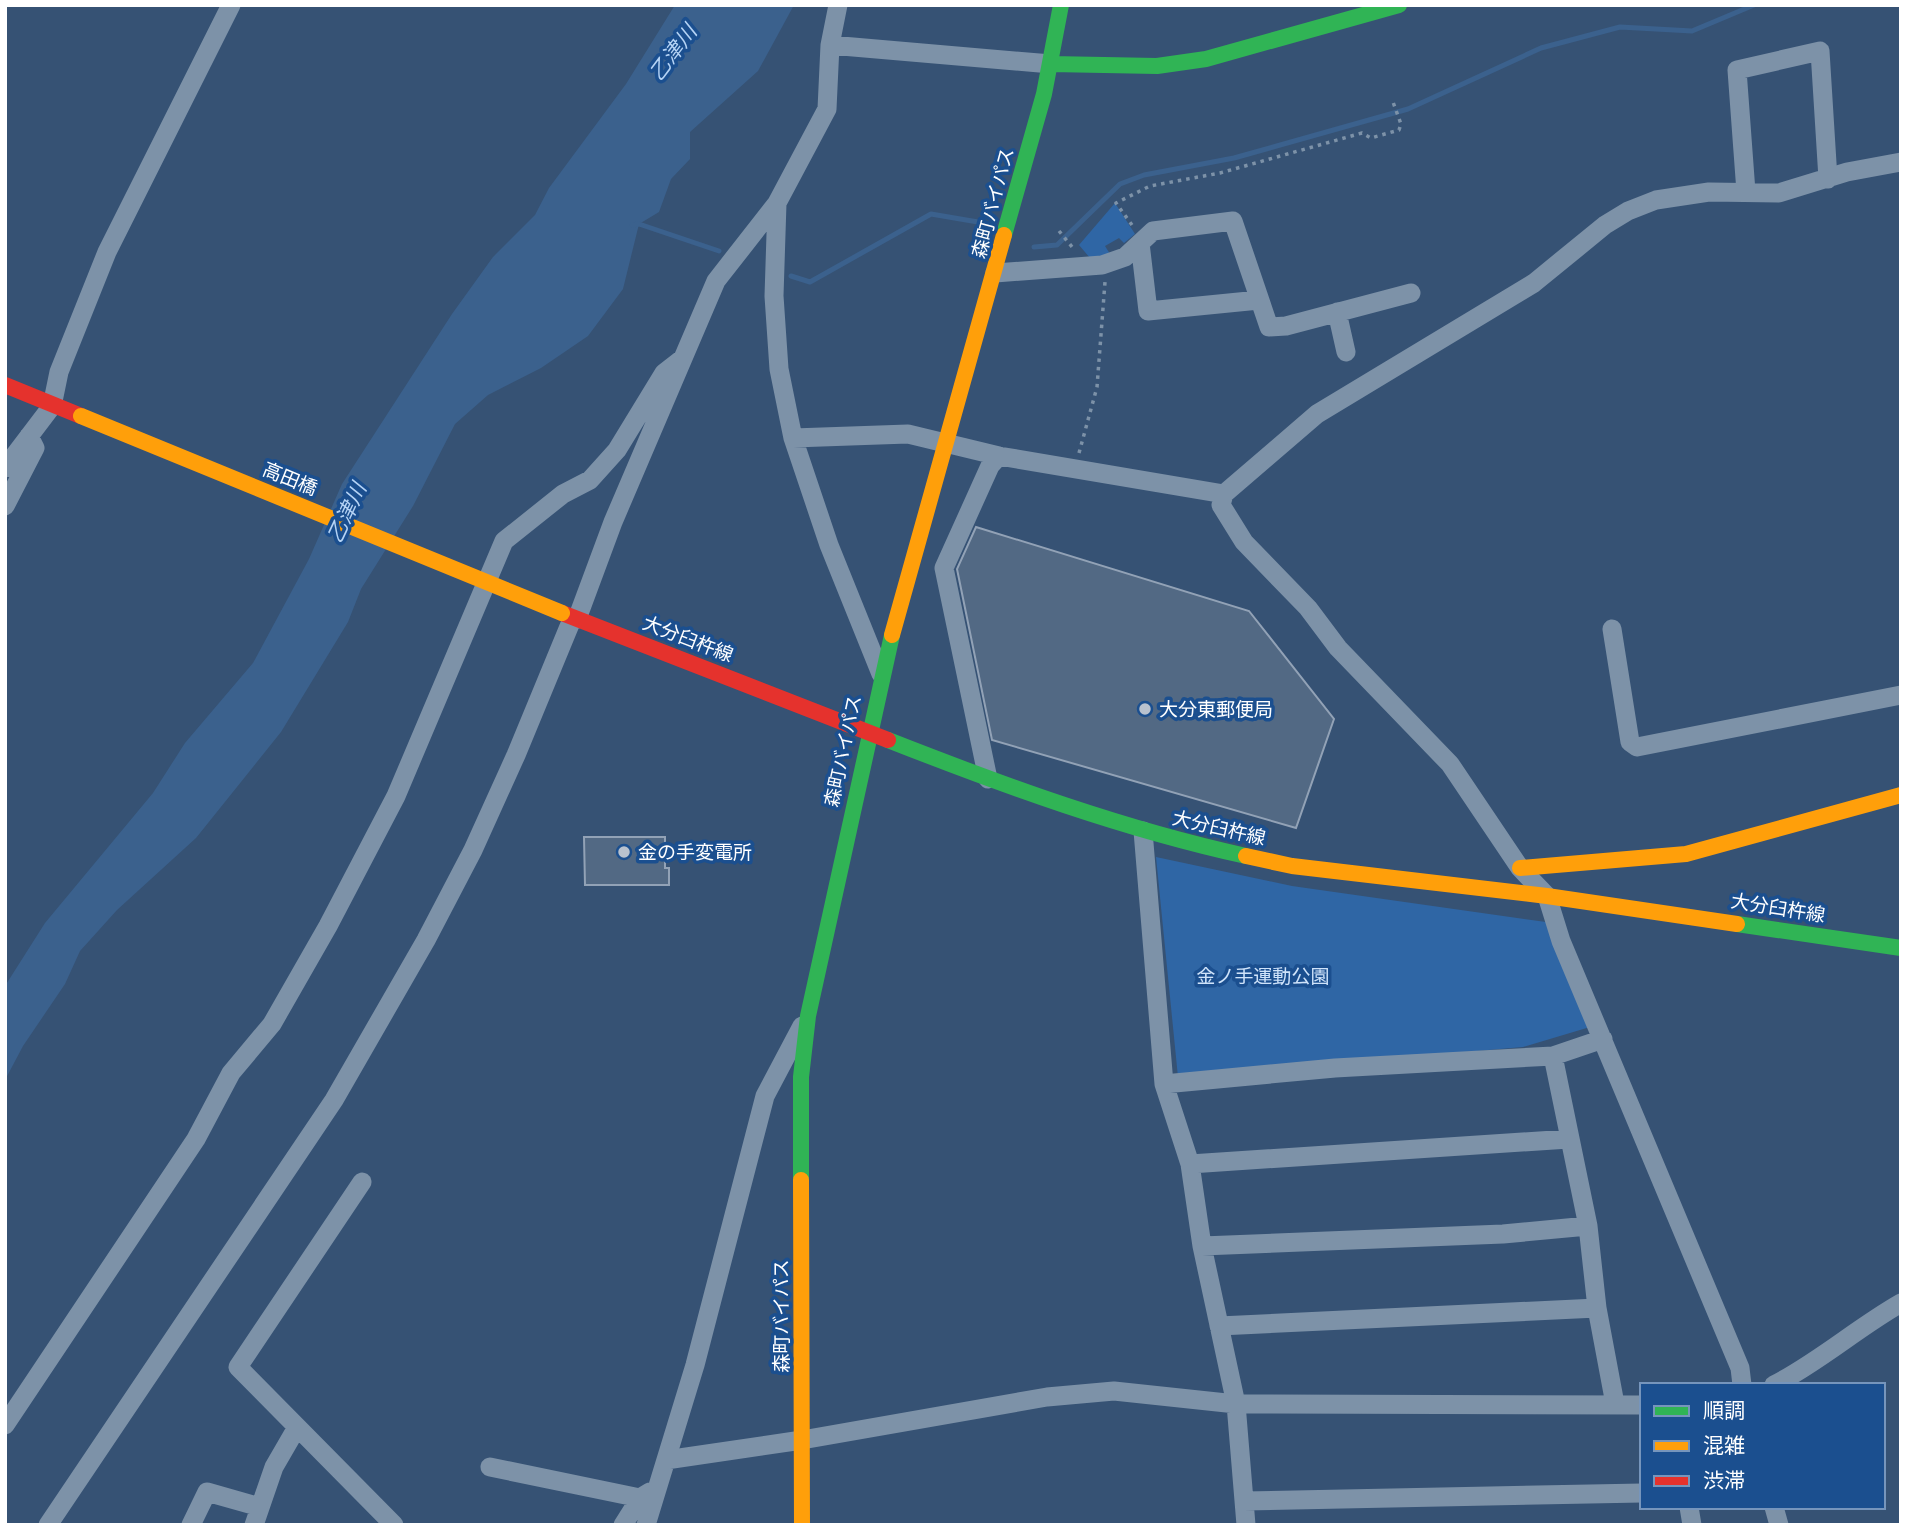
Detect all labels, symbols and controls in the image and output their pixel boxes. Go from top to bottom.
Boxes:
water label: 乙津川 [644,18,704,86]
street label: 森町バイパス [967,145,1019,261]
street label: 高田橋 [259,458,321,500]
water label: 乙津川 [322,477,373,547]
street label: 大分臼杵線 [640,611,736,667]
street label: 森町バイパス [820,693,866,809]
place label: 大分東郵便局 [1159,698,1273,721]
marker: 大分東郵便局 [1137,701,1153,717]
street label: 大分臼杵線 [1170,806,1268,850]
place label: 金の手変電所 [638,841,752,864]
marker: 金の手変電所 [616,844,632,860]
street label: 大分臼杵線 [1729,889,1827,927]
park label: 金ノ手運動公園 [1196,965,1330,988]
street label: 森町バイパス [770,1259,793,1373]
legend [1640,1383,1885,1509]
text: 順調 [1703,1398,1745,1424]
text: 混雑 [1703,1433,1745,1459]
text: 渋滞 [1703,1468,1745,1494]

